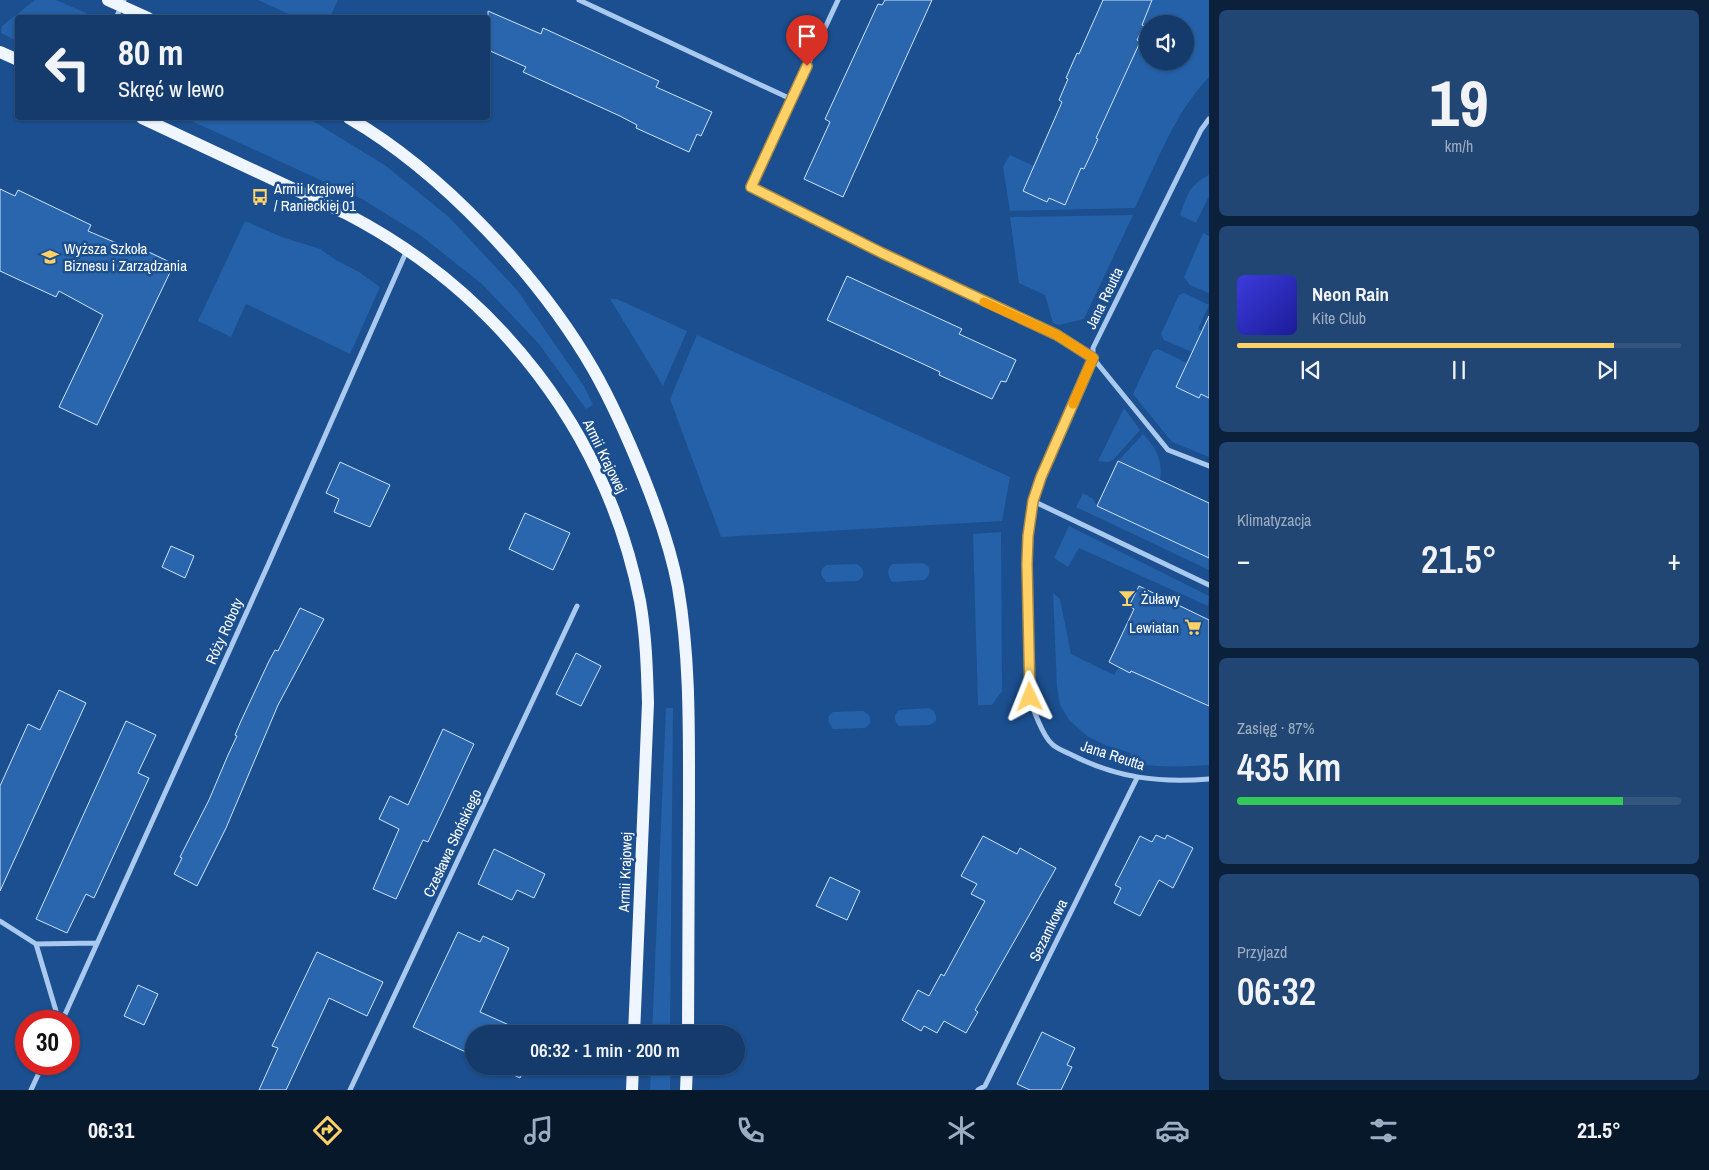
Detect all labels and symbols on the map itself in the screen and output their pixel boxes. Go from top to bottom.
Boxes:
pin [786,15,828,66]
place label: Armii Krajowej / Ranieckiej 01 [273,178,356,216]
bus stop icon: Armii Krajowej / Ranieckiej 01 [250,187,270,207]
place label: Wyższa Szkoła Biznesu i Zarządzania [64,238,187,276]
school or university icon: Wyższa Szkoła Biznesu i Zarządzania [40,247,60,267]
street label: Jana Reutta [1080,263,1128,332]
street label: Armii Krajowej [578,415,632,497]
bar icon: Żuławy [1117,588,1137,608]
place label: Żuławy [1141,588,1181,609]
street label: Róży Roboty [200,594,248,667]
place label: Lewiatan [1129,617,1179,638]
supermarket icon: Lewiatan [1183,617,1203,637]
position arrow [1003,670,1055,722]
street label: Jana Reutta [1078,735,1148,775]
street label: Czesława Słońskiego [418,785,486,901]
street label: Armii Krajowej [613,832,637,913]
street label: Sezamkowa [1024,895,1072,965]
speed limit sign: 30 [15,1010,80,1075]

